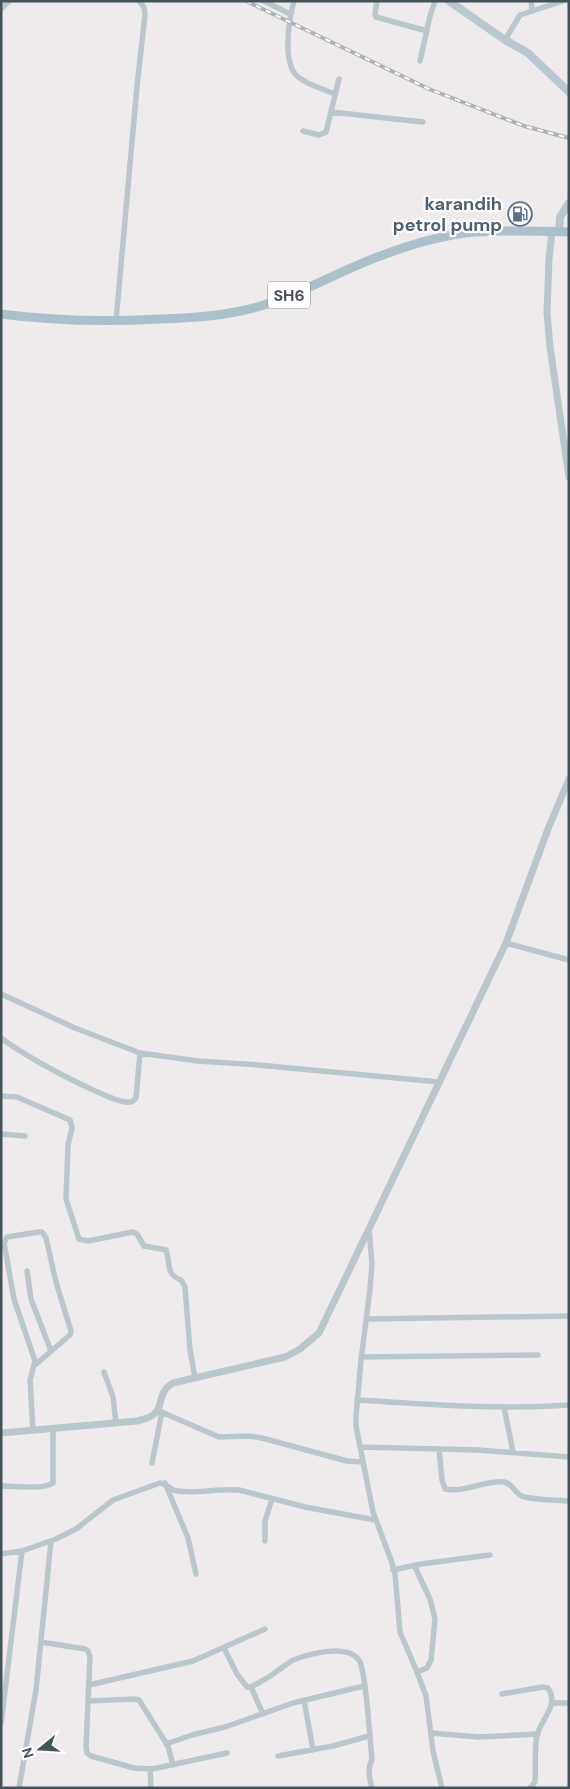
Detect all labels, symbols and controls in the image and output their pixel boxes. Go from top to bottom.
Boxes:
place label: karandih petrol pump [393,192,502,237]
fuel station icon: karandih petrol pump [507,201,533,227]
road number: SH6 [268,282,310,308]
north arrow [15,1724,65,1774]
text: N [17,1745,38,1761]

